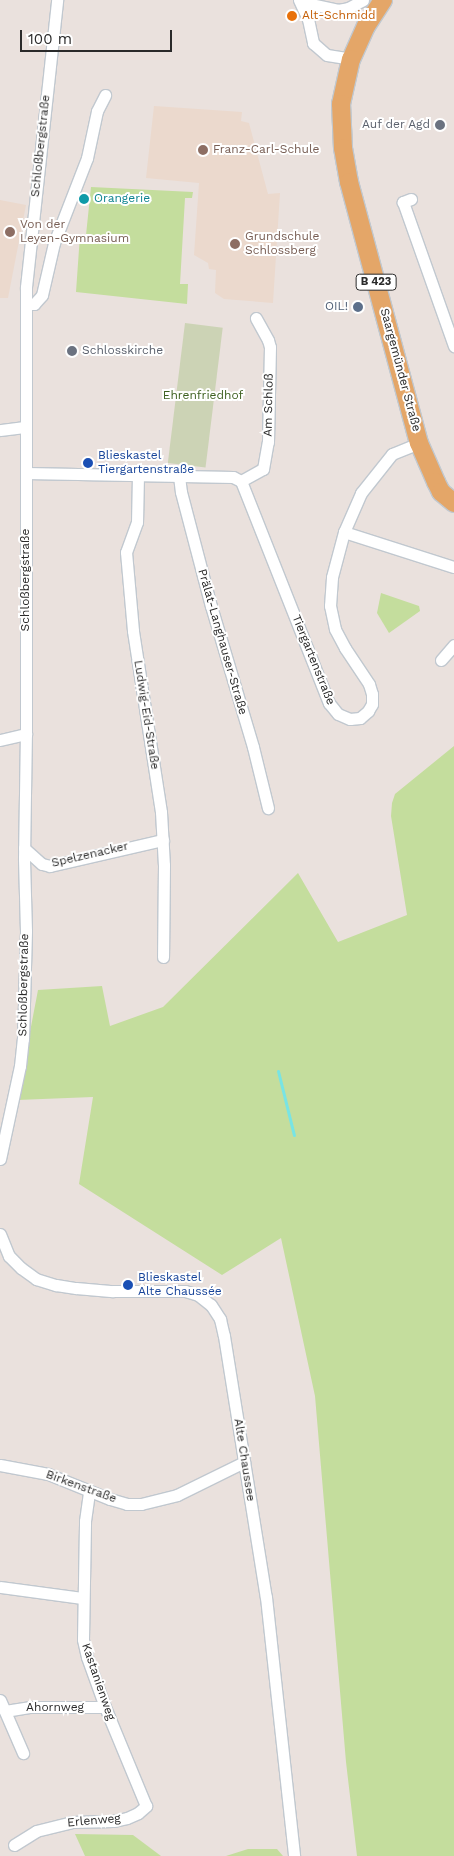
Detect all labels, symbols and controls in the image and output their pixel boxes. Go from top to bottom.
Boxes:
place label: Alt-Schmidd [302,9,376,23]
marker: Alt-Schmidd [286,10,298,22]
scale bar [22,20,175,52]
text: 100 m [28,30,72,48]
street label: Schloßbergstraße [28,94,54,198]
place label: Auf der Agd [361,118,430,132]
marker: Auf der Agd [434,119,446,131]
place label: Franz-Carl-Schule [213,143,320,157]
marker: Franz-Carl-Schule [197,144,209,156]
place label: Orangerie [94,192,150,206]
marker: Orangerie [78,193,90,205]
place label: Von der Leyen-Gymnasium [20,218,129,246]
marker: Von der Leyen-Gymnasium [4,226,16,238]
place label: Grundschule Schlossberg [245,230,319,258]
marker: Grundschule Schlossberg [229,238,241,250]
road number: B 423 [355,274,397,290]
place label: OIL! [325,300,348,314]
marker: OIL! [352,301,364,313]
street label: Saargemünder Straße [377,307,423,433]
place label: Schlosskirche [82,344,163,358]
marker: Schlosskirche [66,345,78,357]
street label: Am Schloß [261,373,277,437]
park label: Ehrenfriedhof [163,389,243,403]
place label: Blieskastel Tiergartenstraße [98,449,194,477]
marker: Blieskastel Tiergartenstraße [82,457,94,469]
street label: Schloßbergstraße [19,529,33,631]
street label: Prälat-Langhauser-Straße [194,567,250,717]
street label: Tiergartenstraße [288,613,338,707]
street label: Ludwig-Eid-Straße [130,659,162,771]
street label: Spelzenacker [50,839,130,871]
street label: Schloßbergstraße [16,934,32,1036]
place label: Blieskastel Alte Chaussée [138,1271,222,1299]
marker: Blieskastel Alte Chaussée [122,1279,134,1291]
street label: Alte Chaussee [230,1418,258,1502]
street label: Birkenstraße [44,1468,118,1506]
street label: Kastanienweg [78,1642,118,1722]
street label: Ahornweg [26,1701,84,1715]
street label: Erlenweg [67,1811,121,1831]

